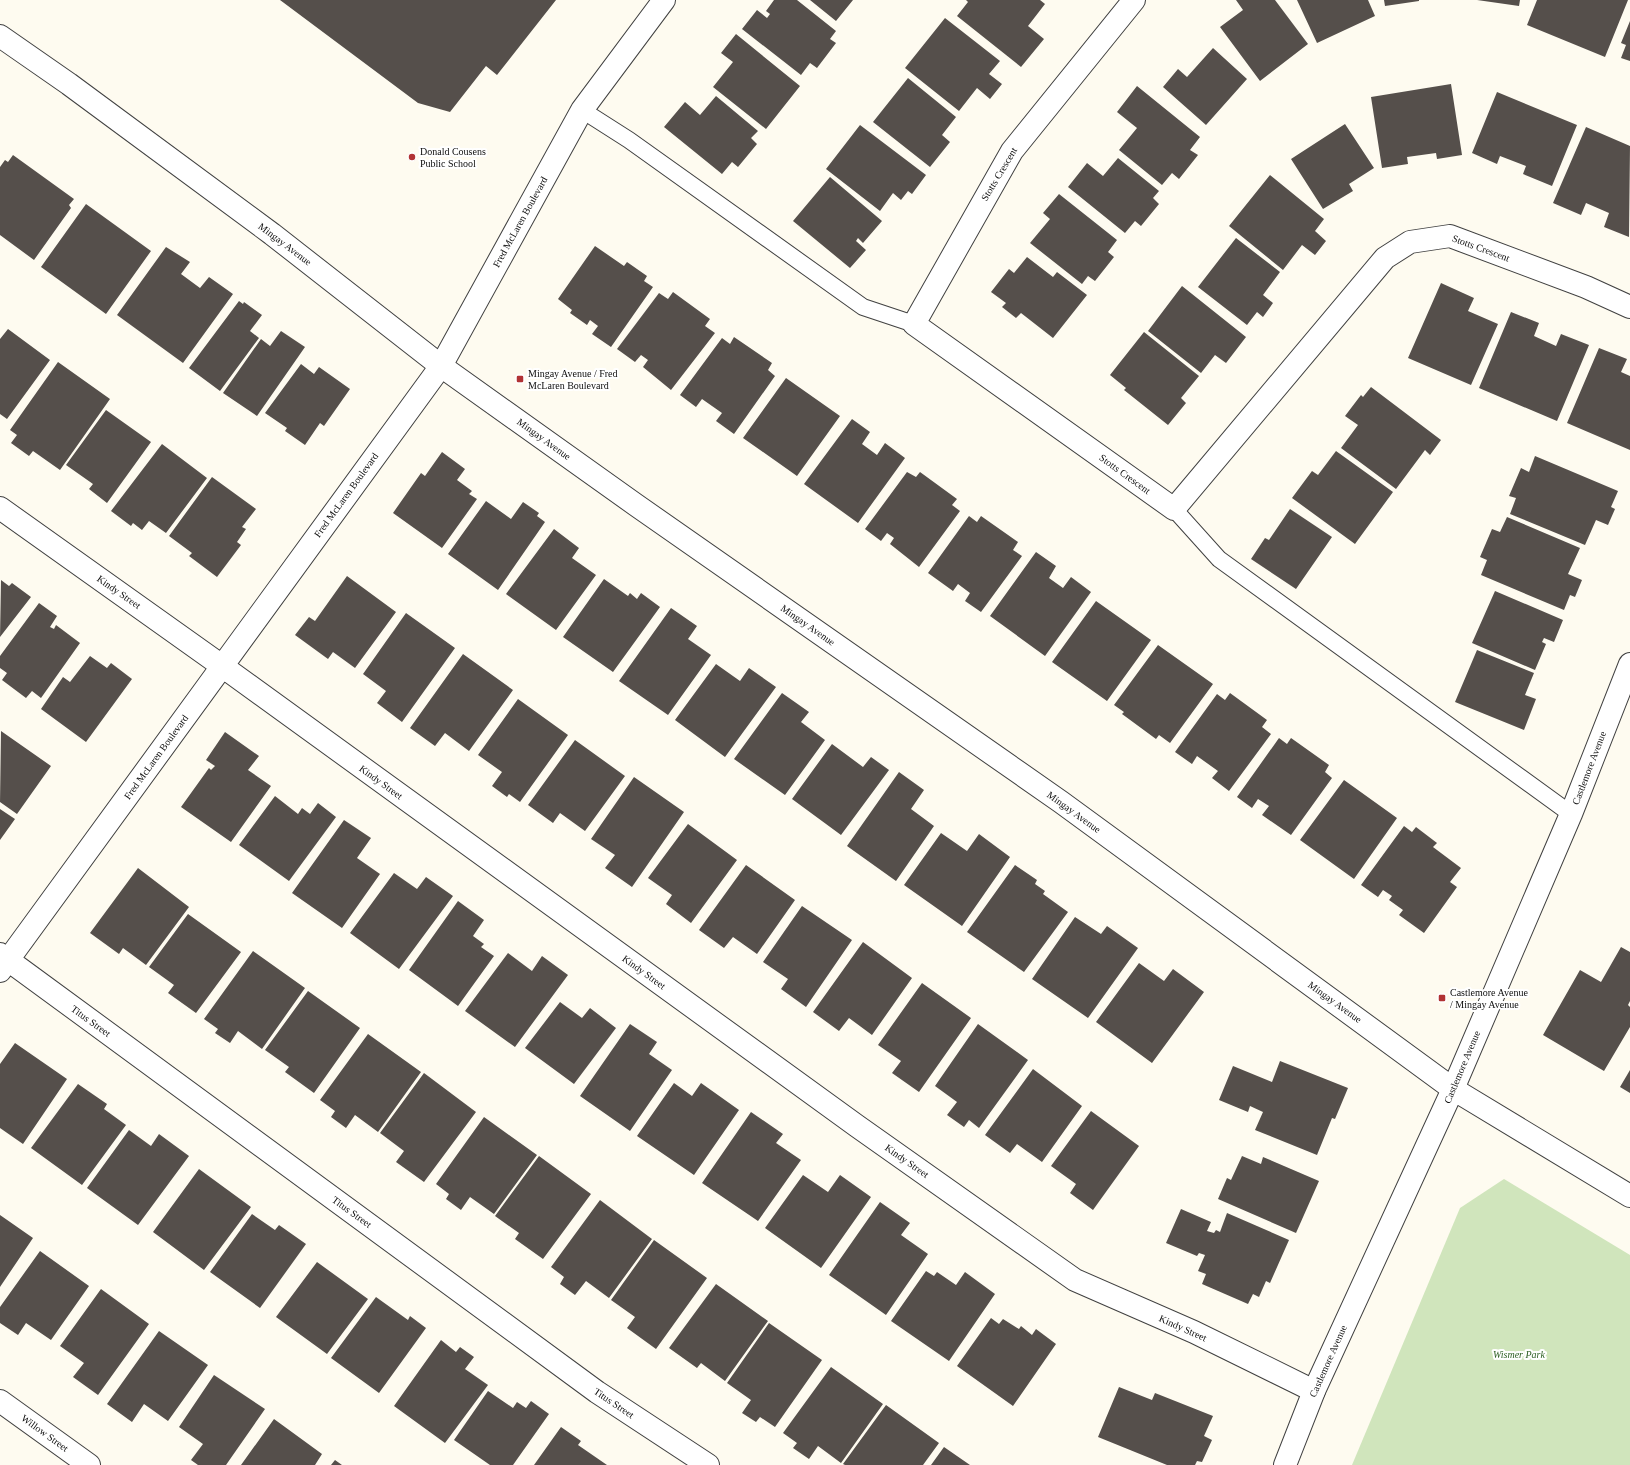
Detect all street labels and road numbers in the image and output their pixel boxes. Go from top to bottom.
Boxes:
street label: Stotts Crescent [979,145,1019,203]
street label: Fred McLaren Boulevard [491,175,549,269]
street label: Mingay Avenue [256,221,314,268]
street label: Stotts Crescent [1451,233,1511,264]
street label: Mingay Avenue [515,416,573,462]
street label: Fred McLaren Boulevard [312,451,380,539]
street label: Stotts Crescent [1097,452,1153,496]
street label: Kindy Street [95,573,143,611]
street label: Mingay Avenue [779,602,838,648]
street label: Fred McLaren Boulevard [122,713,190,801]
street label: Castlemore Avenue [1570,729,1608,806]
street label: Kindy Street [357,763,405,802]
street label: Mingay Avenue [1045,789,1103,835]
street label: Kindy Street [620,953,668,992]
street label: Mingay Avenue [1306,979,1364,1025]
street label: Titus Street [69,1003,113,1039]
street label: Castlemore Avenue [1442,1029,1482,1105]
street label: Kindy Street [883,1142,931,1180]
street label: Titus Street [330,1194,374,1230]
street label: Kindy Street [1158,1313,1209,1343]
street label: Castlemore Avenue [1307,1323,1349,1399]
street label: Titus Street [592,1386,636,1421]
street label: Willow Street [19,1412,71,1454]

